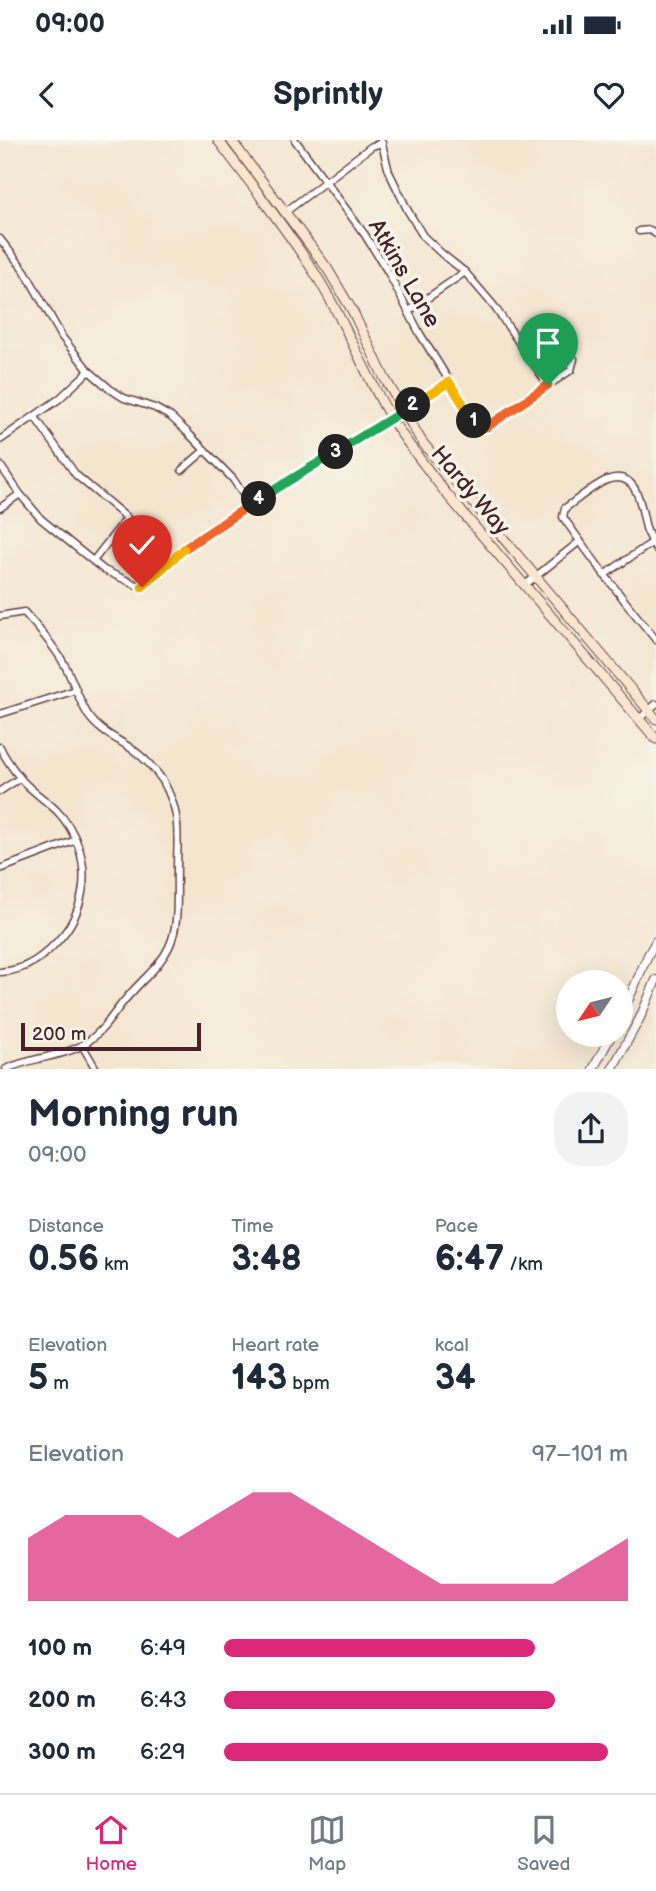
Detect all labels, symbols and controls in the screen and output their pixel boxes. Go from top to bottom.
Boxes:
text: 09:00 [35,9,105,40]
text: Sprintly [273,75,383,114]
icon: back [28,76,66,114]
icon: heart [590,76,628,114]
street label: Atkins Lane [362,214,446,333]
pin [518,313,578,385]
icon: arrive [529,324,567,362]
pin: 2 [396,387,430,422]
text: 2 [407,393,418,416]
pin: 1 [456,404,491,438]
text: 1 [470,409,478,432]
pin: 3 [318,434,354,470]
text: 3 [330,440,341,463]
street label: Hardy Way [425,440,516,542]
pin: 4 [242,482,276,516]
text: 4 [253,487,264,510]
pin [112,515,172,587]
icon: check [123,526,161,564]
north arrow [556,970,634,1046]
map controls [556,970,633,1047]
scale bar [21,1020,201,1051]
text: 200 m [32,1023,86,1046]
text: Morning run [28,1092,239,1137]
button: share [554,1092,628,1166]
text: 09:00 [28,1141,87,1169]
text: Distance [28,1215,104,1238]
text: Time [231,1215,273,1238]
text: Pace [435,1215,478,1238]
text: 0.56 [28,1238,99,1281]
text: 3:48 [231,1238,302,1281]
text: 6:47 [435,1238,504,1281]
text: km [99,1253,129,1276]
text: /km [504,1253,543,1276]
text: Elevation [28,1334,107,1357]
text: Heart rate [231,1334,319,1357]
text: kcal [435,1334,469,1357]
text: 5 [28,1357,48,1400]
text: 143 [231,1357,287,1400]
text: 34 [435,1357,476,1400]
text: m [48,1372,69,1395]
text: bpm [287,1372,330,1395]
text: Elevation [28,1440,124,1468]
text: 97–101 m [532,1440,628,1468]
text: 100 m [28,1634,92,1662]
text: 6:49 [140,1634,186,1662]
text: 200 m [28,1686,96,1714]
text: 6:43 [140,1686,187,1714]
text: 300 m [28,1738,96,1766]
text: 6:29 [140,1738,186,1766]
tab: Home [85,1811,137,1876]
tab: Map [308,1811,346,1876]
tab: Saved [517,1811,571,1876]

